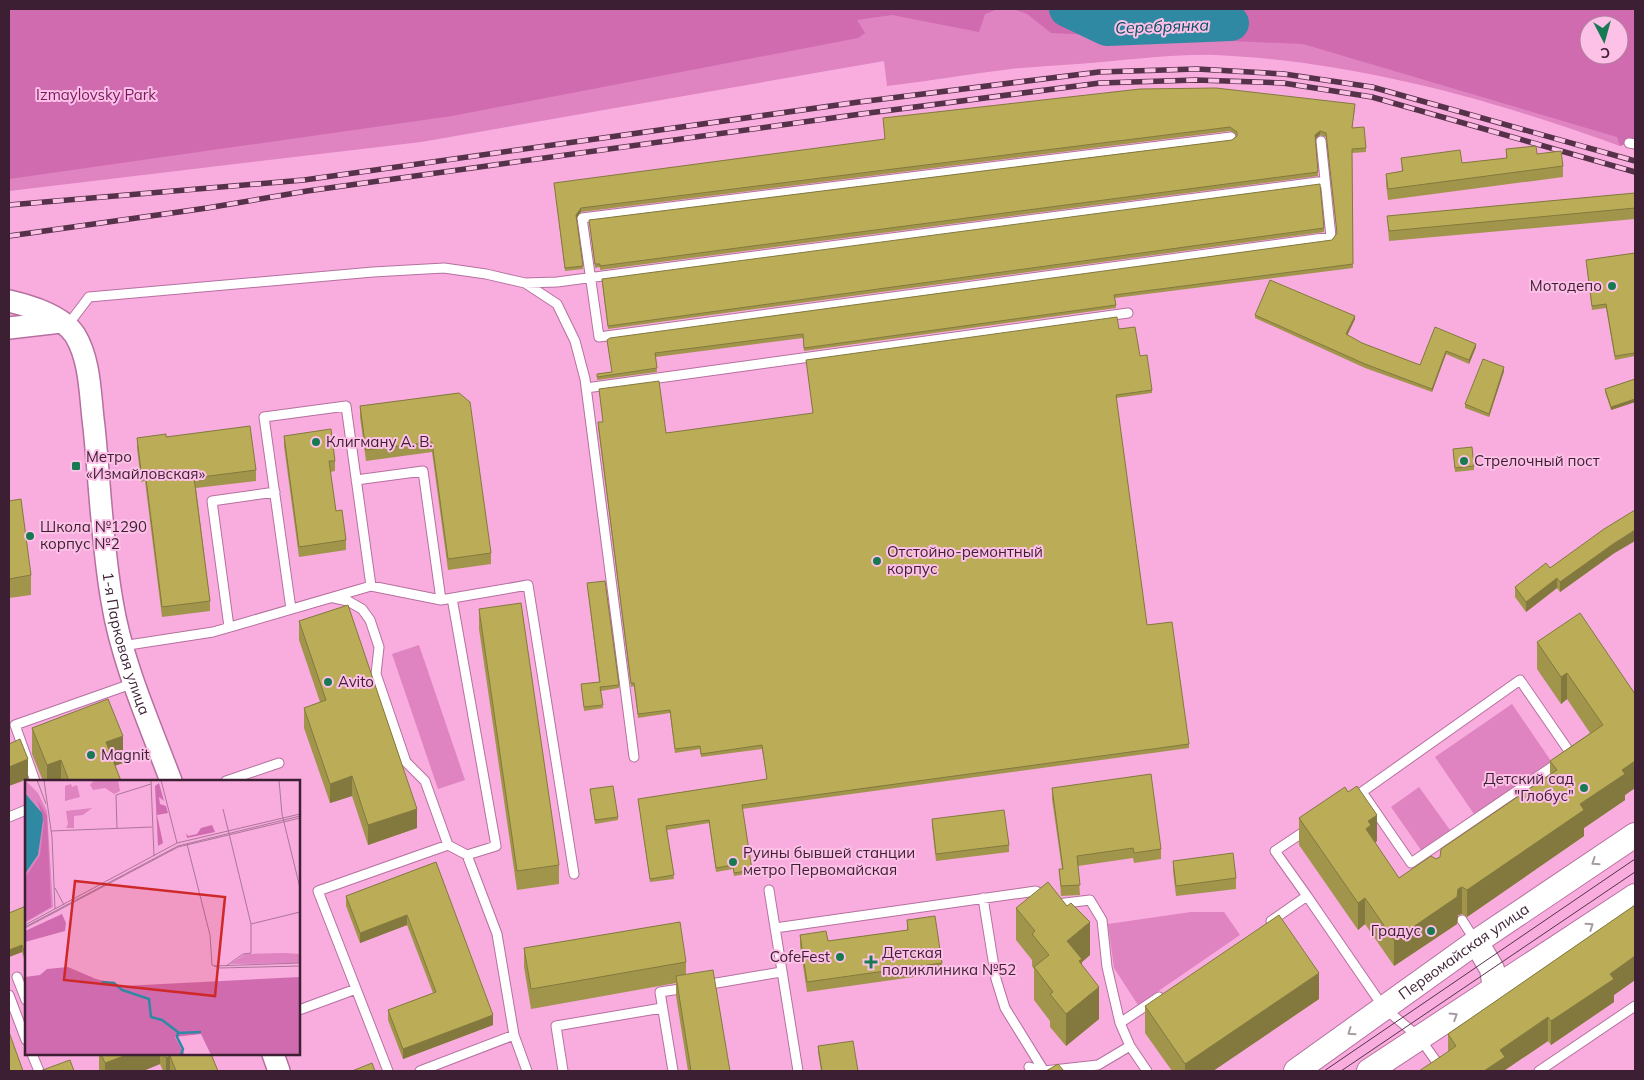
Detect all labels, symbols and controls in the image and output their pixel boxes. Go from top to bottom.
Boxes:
water label: Серебрянка [1115,14,1210,38]
north arrow [1579,15,1629,65]
text: С [1600,43,1611,62]
park label: Izmaylovsky Park [36,85,156,104]
place label: Мотодепо [1530,276,1602,295]
marker: Мотодепо [1606,280,1618,292]
place label: Клигману А. В. [326,432,433,451]
marker: Клигману А. В. [310,436,322,448]
place label: Метро «Измайловская» [86,447,206,483]
place label: Стрелочный пост [1474,451,1600,470]
marker: Стрелочный пост [1458,455,1470,467]
marker: Метро «Измайловская» [70,460,82,472]
place label: Школа №1290 корпус №2 [40,517,147,553]
marker: Школа №1290 корпус №2 [24,530,36,542]
place label: Отстойно-ремонтный корпус [887,542,1043,578]
marker: Отстойно-ремонтный корпус [871,555,883,567]
street label: 1-я Парковая улица [99,571,155,717]
place label: Avito [338,672,374,691]
marker: Avito [322,676,334,688]
place label: Magnit [101,745,150,764]
marker: Magnit [85,749,97,761]
place label: Детский сад "Глобус" [1484,769,1574,805]
inset map [25,780,300,1055]
marker: Детский сад "Глобус" [1578,782,1590,794]
place label: Руины бывшей станции метро Первомайская [743,843,915,879]
marker: Руины бывшей станции метро Первомайская [727,856,739,868]
one-way arrow [1591,856,1601,865]
street label: Первомайская улица [1395,899,1532,1003]
place label: Градус [1371,921,1421,940]
one-way arrow [1584,923,1593,933]
marker: Градус [1425,925,1437,937]
place label: Детская поликлиника №52 [882,943,1016,979]
place label: CofeFest [770,947,830,966]
marker: CofeFest [834,951,846,963]
marker: Детская поликлиника №52 [864,955,878,969]
one-way arrow [1448,1012,1457,1022]
one-way arrow [1347,1026,1357,1035]

